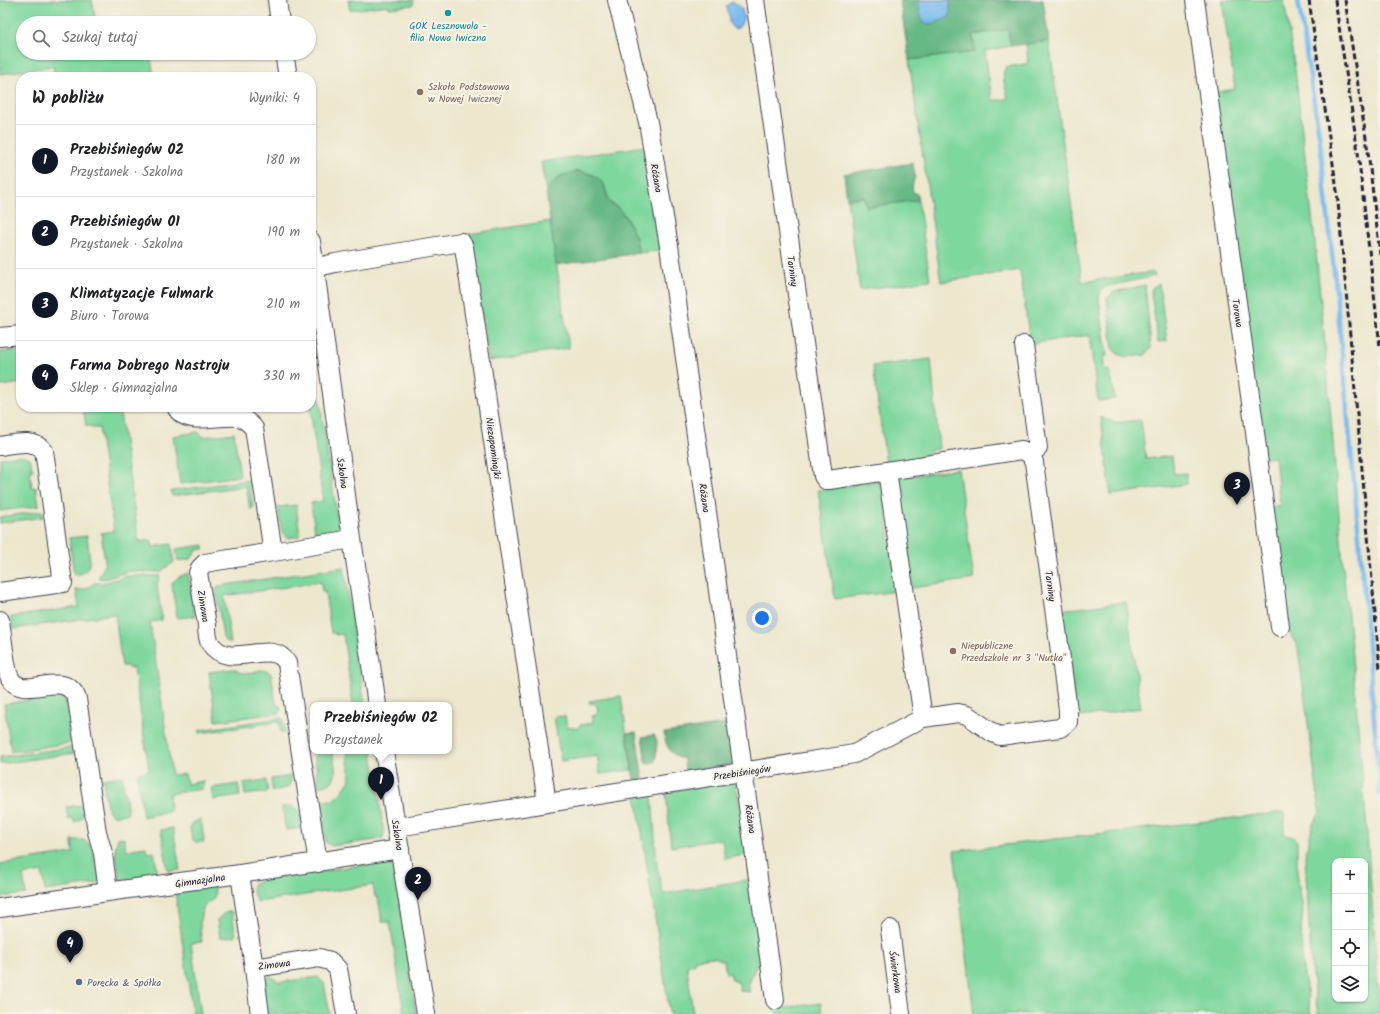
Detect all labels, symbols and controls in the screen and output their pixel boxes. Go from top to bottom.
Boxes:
marker: GOK Lesznowola - filia Nowa Iwiczna [443,8,453,18]
search box [16,16,316,60]
place label: GOK Lesznowola - filia Nowa Iwiczna [409,18,487,46]
text: Szukaj tutaj [62,26,137,50]
icon: search [30,27,52,49]
place label: Szkoła Podstawowa w Nowej Iwicznej [428,79,510,107]
text: W pobliżu [32,85,103,112]
marker: Szkoła Podstawowa w Nowej Iwicznej [415,87,425,97]
text: Wyniki: 4 [249,88,300,109]
text: Przebiśniegów 02 [70,138,184,162]
text: 1 [43,150,47,171]
text: 180 m [266,150,300,171]
text: Przystanek · Szkolna [70,162,183,183]
street label: Różana [646,162,666,194]
text: Przebiśniegów 01 [70,210,180,234]
text: 2 [41,222,49,243]
text: 190 m [268,222,300,243]
text: Przystanek · Szkolna [70,234,183,255]
street label: Tarniny [782,255,802,288]
text: Klimatyzacje Fulmark [70,282,213,306]
text: 3 [41,294,49,315]
text: 210 m [266,294,300,315]
street label: Torowa [1227,298,1247,329]
text: Biuro · Torowa [70,306,149,327]
text: Farma Dobrego Nastroju [70,354,229,378]
text: 4 [41,366,49,387]
text: 330 m [263,366,300,387]
text: Sklep · Gimnazjalna [70,378,178,399]
street label: Niezapominajki [481,416,505,481]
street label: Szkolna [332,456,352,490]
pin: 3 [1224,472,1250,505]
street label: Różana [694,482,714,514]
street label: Tarniny [1040,570,1060,603]
street label: Zimowa [193,589,214,624]
your location [752,608,772,628]
place label: Niepubliczne Przedszkole nr 3 "Nutka" [961,638,1067,666]
marker: Niepubliczne Przedszkole nr 3 "Nutka" [948,646,958,656]
popup [310,702,452,754]
text: Przebiśniegów 02 [324,706,438,730]
text: Przystanek [324,730,383,751]
street label: Przebiśniegów [712,761,772,785]
pin: 1 [368,767,394,800]
street label: Różana [740,803,760,835]
street label: Szkolna [387,818,407,852]
map controls [1332,858,1368,1002]
button: + [1332,858,1368,894]
pin: 2 [405,867,431,900]
street label: Gimnazjalna [174,870,227,892]
button: − [1332,894,1368,930]
pin: 4 [57,930,83,963]
button: locate [1332,930,1368,966]
street label: Świerkowa [884,950,906,995]
street label: Zimowa [257,955,292,975]
button: layers [1332,966,1368,1002]
place label: Poręcka & Spółka [87,975,161,991]
marker: Poręcka & Spółka [74,977,84,987]

